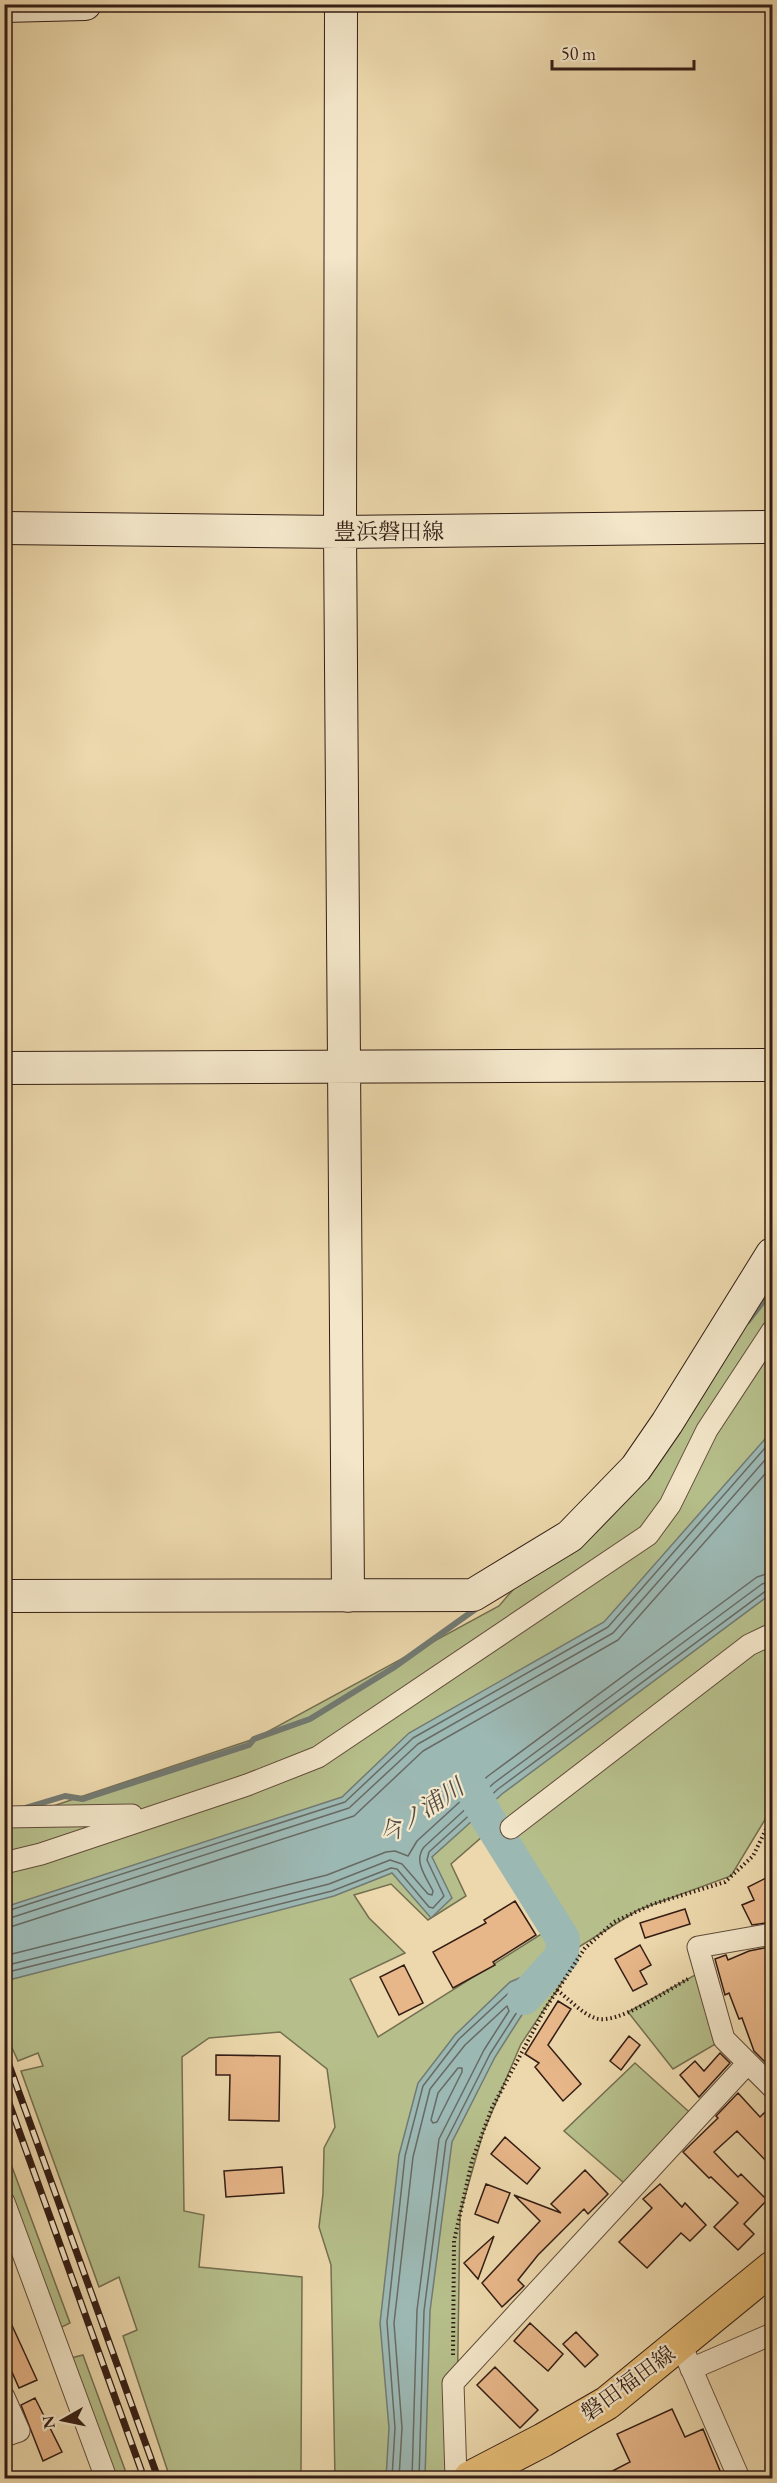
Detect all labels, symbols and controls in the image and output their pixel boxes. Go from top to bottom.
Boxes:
scale bar [552,33,694,71]
text: 50 m [561,42,596,65]
street label: 豊浜磐田線 [334,517,444,546]
water label: 今ノ浦川 [373,1770,472,1851]
street label: 磐田福田線 [575,2339,681,2427]
north arrow [33,2390,93,2450]
text: N [37,2414,60,2430]

